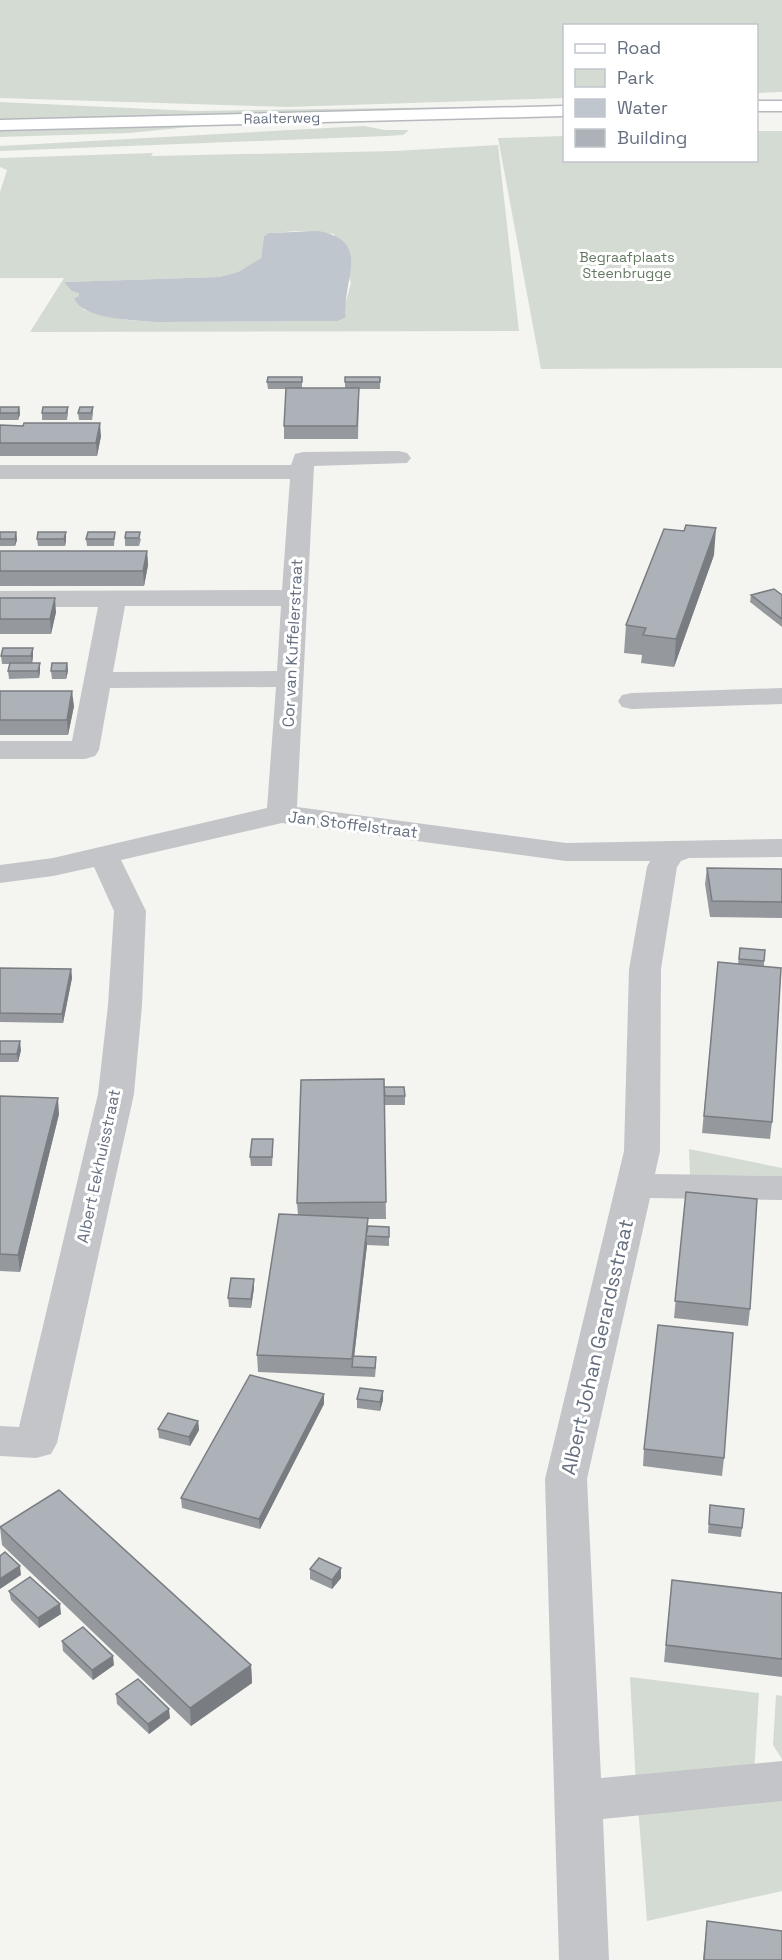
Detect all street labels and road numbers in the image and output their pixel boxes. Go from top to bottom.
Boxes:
street label: Raalterweg [244,108,320,128]
street label: Cor van Kuffelerstraat [278,558,307,728]
street label: Jan Stoffelstraat [287,806,419,843]
street label: Albert Eekhuisstraat [72,1087,125,1245]
street label: Albert Johan Gerardsstraat [555,1217,639,1477]

